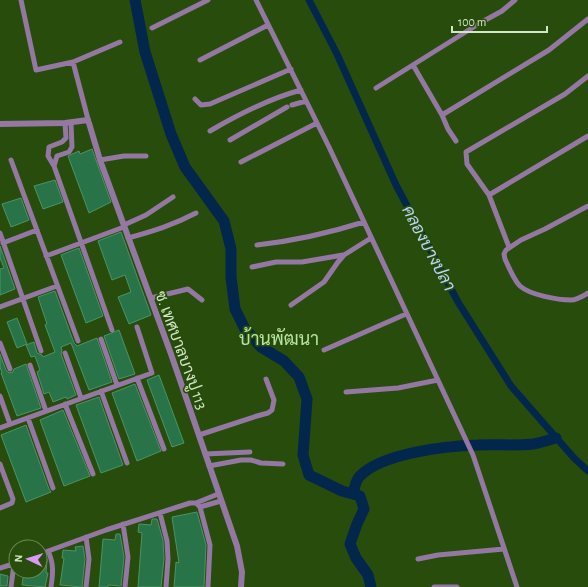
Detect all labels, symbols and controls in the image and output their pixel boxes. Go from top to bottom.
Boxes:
scale bar [452,8,547,34]
text: 100 m [458,16,486,28]
water label: คลองบางปลา [399,203,458,294]
street label: ซ. เทศบาลบางปู 113 [149,289,211,413]
district label: บ้านพัฒนา [239,327,319,349]
north arrow [8,539,48,579]
text: N [13,554,24,563]

